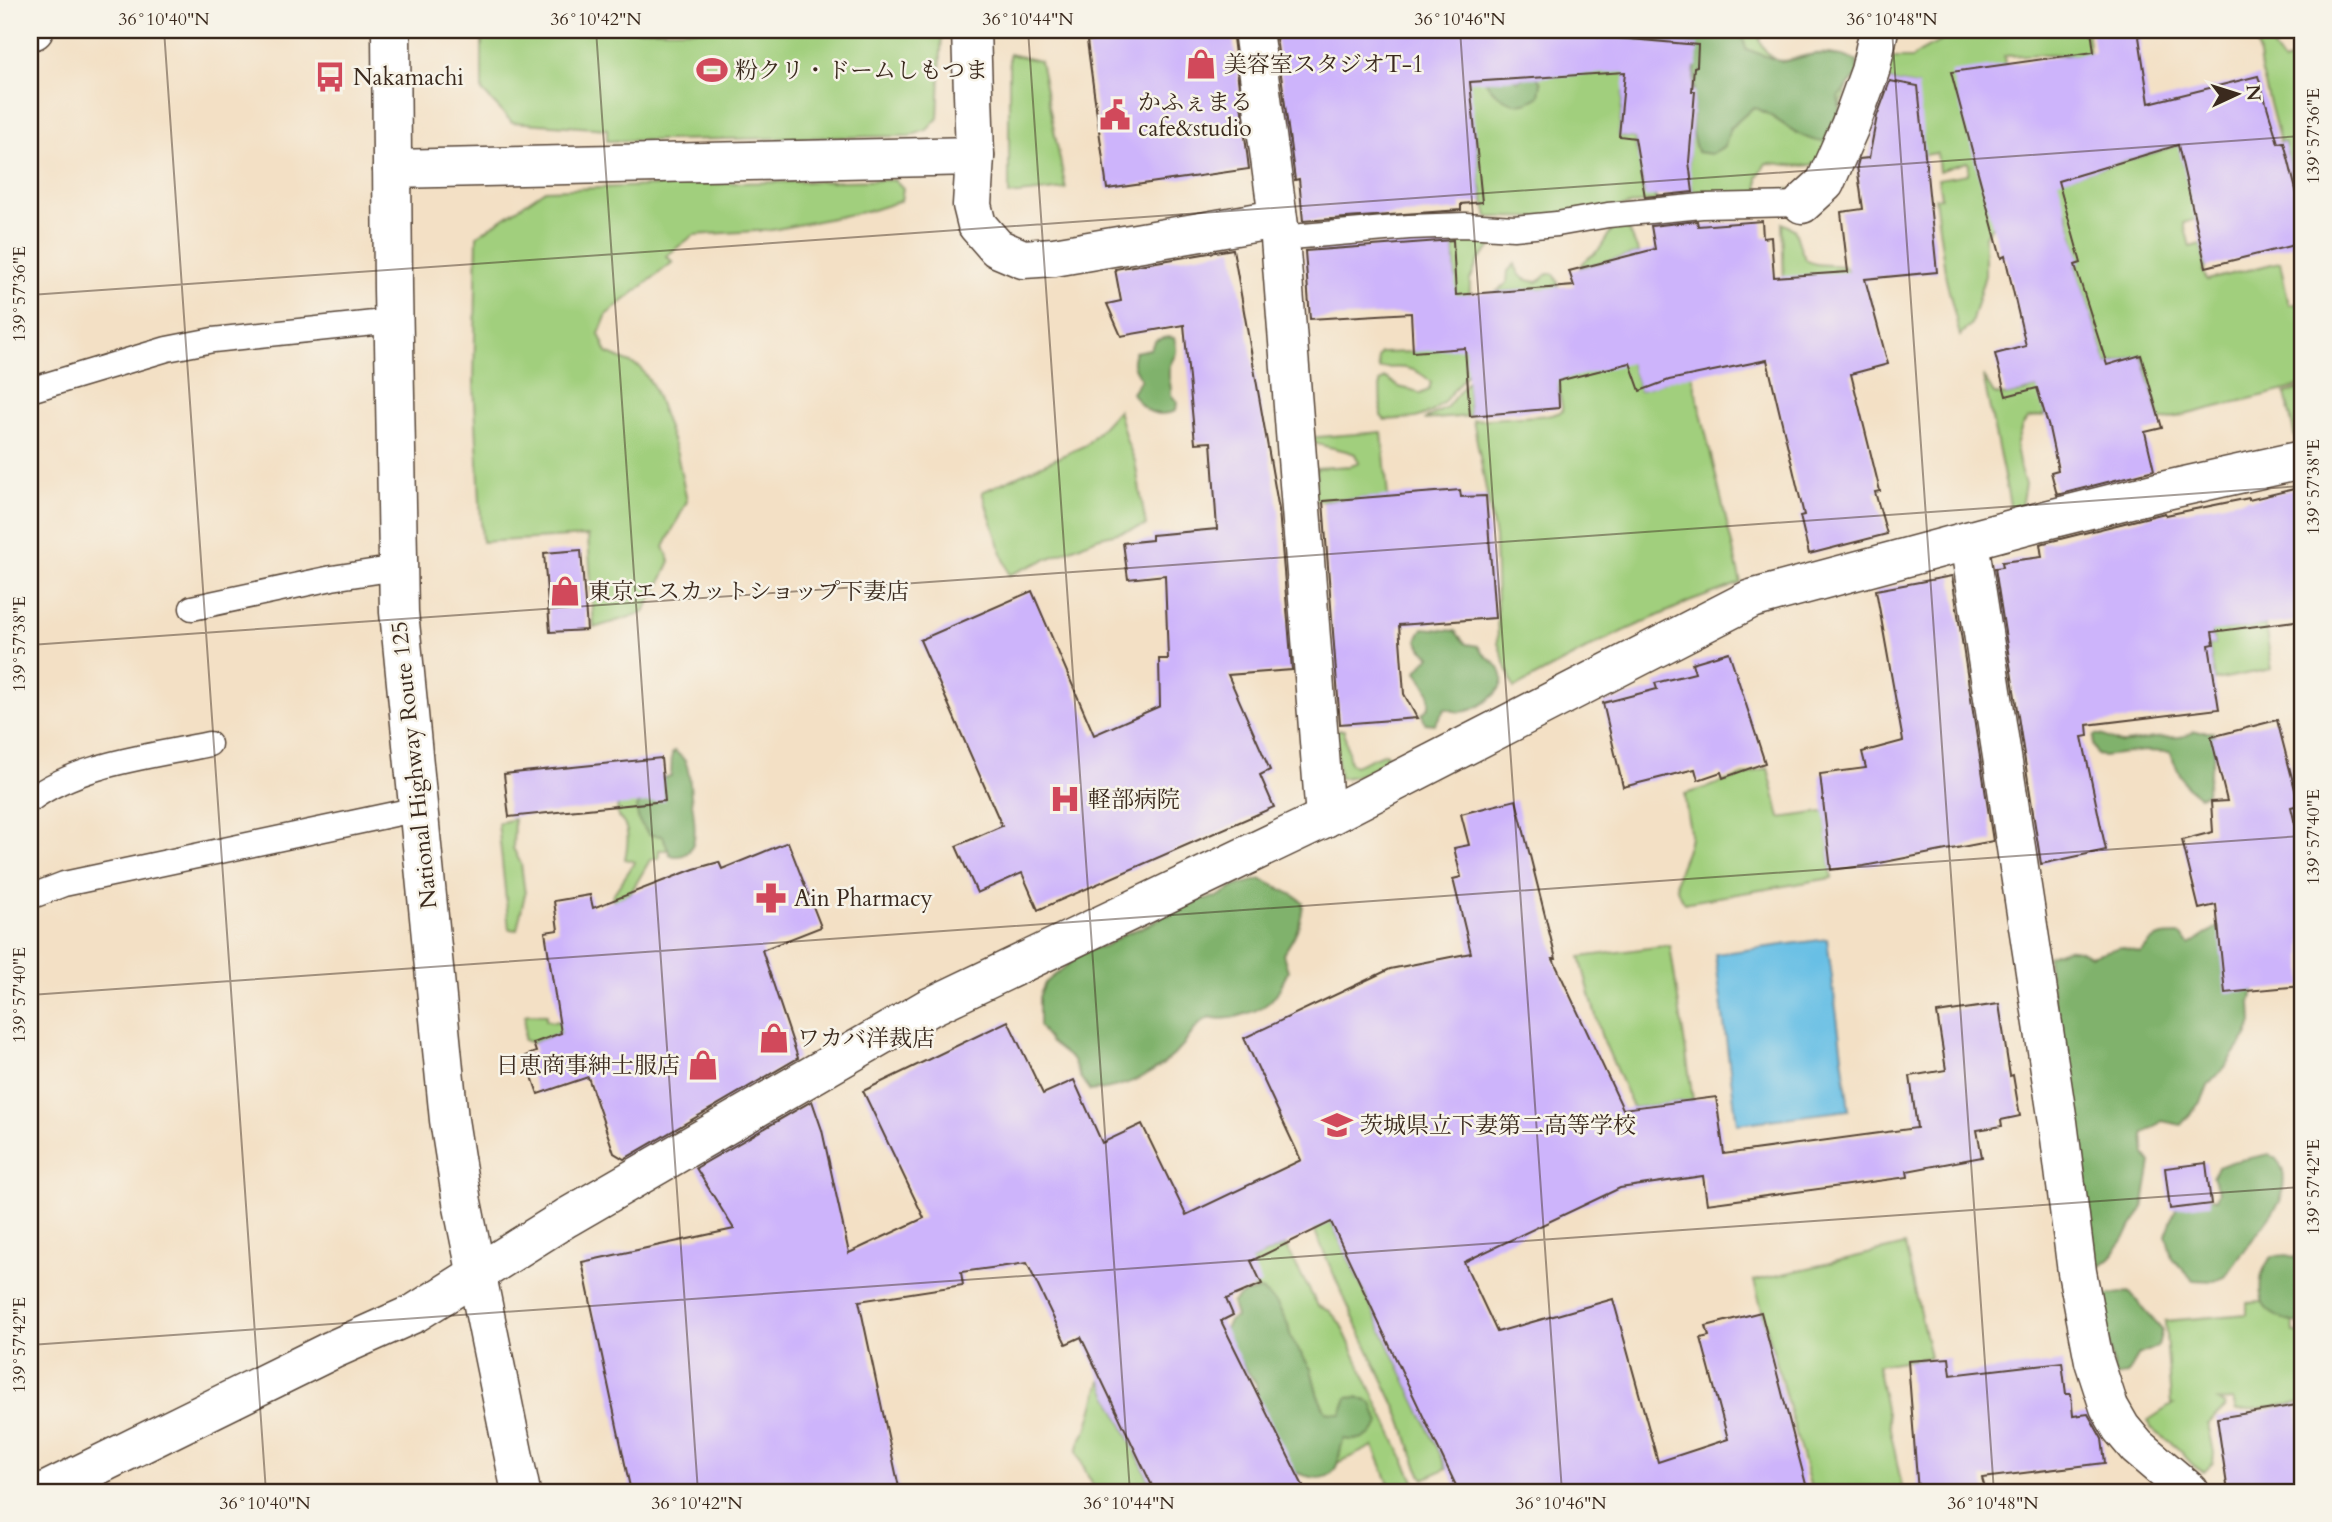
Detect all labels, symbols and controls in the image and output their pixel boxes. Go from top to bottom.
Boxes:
text: 36°10'40"N [118,7,210,32]
text: 36°10'42"N [550,7,642,32]
text: 36°10'44"N [982,7,1074,32]
text: 36°10'46"N [1414,7,1506,32]
text: 36°10'48"N [1846,7,1938,32]
shop icon: 美容室スタジオT-1 [1184,47,1218,81]
place label: 美容室スタジオT-1 [1224,49,1424,80]
sports icon: 粉クリ・ドームしもつま [695,53,729,87]
place label: 粉クリ・ドームしもつま [735,55,988,86]
bus stop icon: Nakamachi [313,60,347,94]
north arrow [2202,60,2272,130]
place label: Nakamachi [353,62,464,93]
text: N [2239,84,2267,103]
place label: かふぇまる cafe&studio [1138,87,1253,144]
text: 139°57'36"E [2301,88,2326,184]
public building icon: かふぇまる cafe&studio [1098,98,1132,132]
text: 139°57'36"E [7,246,32,342]
text: 139°57'38"E [2301,439,2326,535]
shop icon: 東京エスカットショップ下妻店 [548,574,582,608]
place label: 東京エスカットショップ下妻店 [588,576,909,607]
text: 139°57'38"E [7,596,32,692]
street label: National Highway Route 125 [383,620,445,910]
hospital icon: 軽部病院 [1048,782,1082,816]
place label: 軽部病院 [1088,784,1180,815]
text: 139°57'40"E [2301,789,2326,885]
pharmacy icon: Ain Pharmacy [754,881,788,915]
place label: Ain Pharmacy [794,883,933,914]
text: 139°57'40"E [7,947,32,1043]
shop icon: ワカバ洋裁店 [757,1021,791,1055]
place label: ワカバ洋裁店 [797,1023,935,1054]
shop icon: 日恵商事紳士服店 [686,1048,720,1082]
place label: 日恵商事紳士服店 [496,1050,680,1081]
school or university icon: 茨城県立下妻第二高等学校 [1320,1108,1354,1142]
place label: 茨城県立下妻第二高等学校 [1360,1110,1636,1141]
text: 139°57'42"E [2301,1139,2326,1235]
text: 139°57'42"E [7,1297,32,1393]
text: 36°10'40"N [219,1491,311,1516]
text: 36°10'42"N [651,1491,743,1516]
text: 36°10'44"N [1083,1491,1175,1516]
text: 36°10'46"N [1515,1491,1607,1516]
text: 36°10'48"N [1947,1491,2039,1516]

